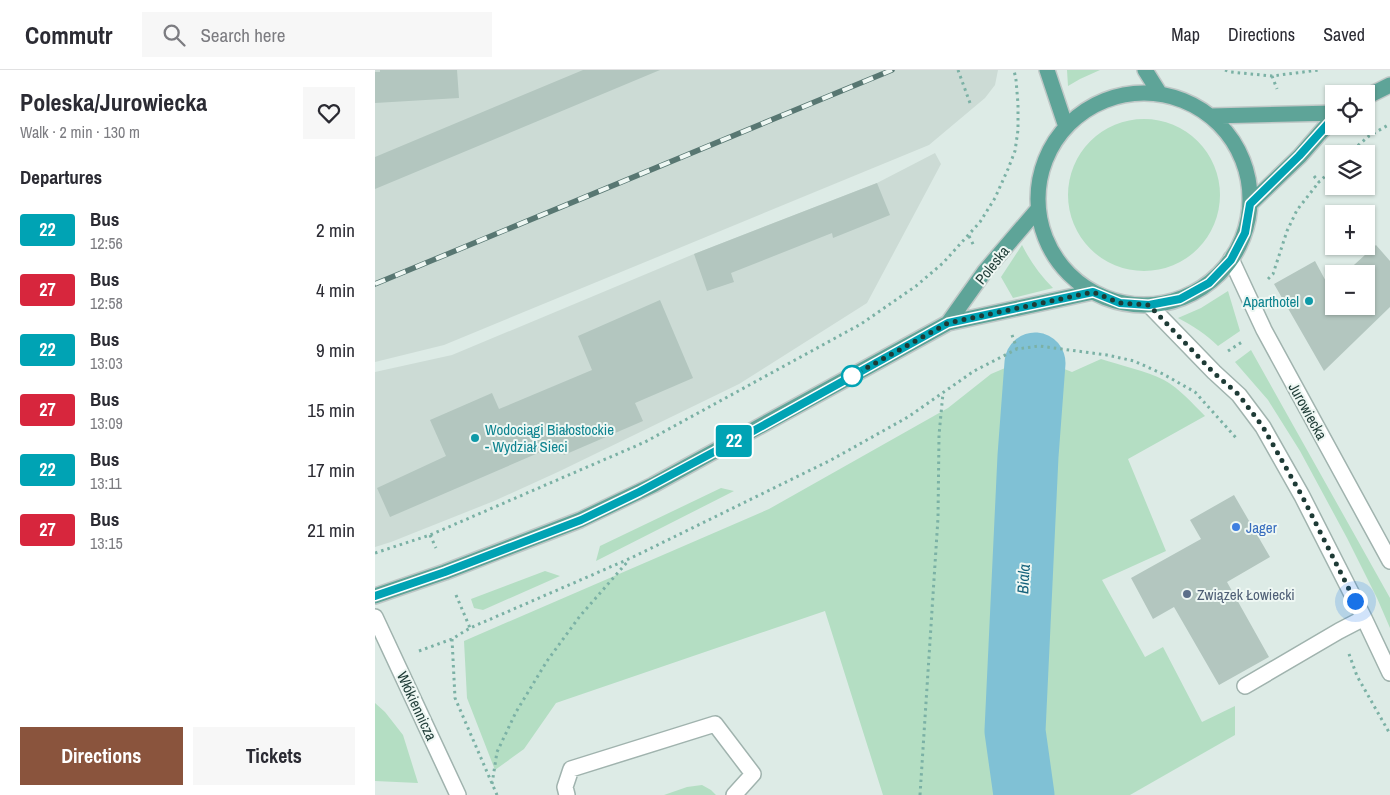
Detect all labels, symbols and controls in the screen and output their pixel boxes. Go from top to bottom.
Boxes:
search box [142,12,492,57]
text: Commutr [25,19,112,51]
icon: search [160,21,188,49]
text: Search here [200,22,285,48]
text: Map [1171,22,1200,47]
text: Directions [1228,22,1295,47]
text: Saved [1323,22,1365,47]
map controls [1325,85,1375,315]
button: locate [1325,85,1375,135]
text: Poleska/Jurowiecka [20,86,207,118]
button: heart [303,87,355,139]
text: Walk · 2 min · 130 m [20,121,140,143]
button: layers [1325,145,1375,195]
text: Departures [20,164,102,190]
button: + [1325,205,1375,255]
text: Bus [90,206,119,232]
text: 22 [39,217,56,242]
text: 2 min [316,217,355,243]
text: 12:56 [90,232,123,254]
street label: Poleska [970,241,1014,289]
button: − [1325,265,1375,315]
text: Bus [90,266,119,292]
text: 27 [39,277,56,302]
text: 4 min [316,277,355,303]
place label: Aparthotel [1242,291,1299,312]
text: 12:58 [90,292,123,314]
marker: Aparthotel [1303,295,1315,307]
text: Bus [90,326,119,352]
text: 22 [39,337,56,362]
text: 9 min [316,337,355,363]
text: 13:03 [90,352,123,374]
unlabelled marker [841,365,863,387]
street label: Jurowiecka [1284,379,1332,443]
text: Bus [90,386,119,412]
text: 27 [39,397,56,422]
text: 15 min [307,397,355,423]
text: 13:09 [90,412,123,434]
place label: Wodociągi Białostockie - Wydział Sieci [485,419,614,457]
line badge: 22 [711,425,757,457]
text: 22 [726,428,742,453]
marker: Wodociągi Białostockie - Wydział Sieci [469,432,481,444]
text: Bus [90,446,119,472]
text: 22 [39,457,56,482]
text: 17 min [307,457,355,483]
text: 13:11 [90,472,122,494]
text: Bus [90,506,119,532]
text: 27 [39,517,56,542]
text: 21 min [307,517,355,543]
place label: Jager [1246,517,1277,538]
marker: Jager [1230,521,1242,533]
text: 13:15 [90,532,123,554]
water label: Biala [1011,563,1035,595]
place label: Związek Łowiecki [1197,584,1295,605]
marker: Związek Łowiecki [1181,588,1193,600]
your location [1343,589,1368,614]
street label: Włókiennicza [392,668,442,744]
button: Directions [20,727,183,785]
button: Tickets [193,727,355,785]

